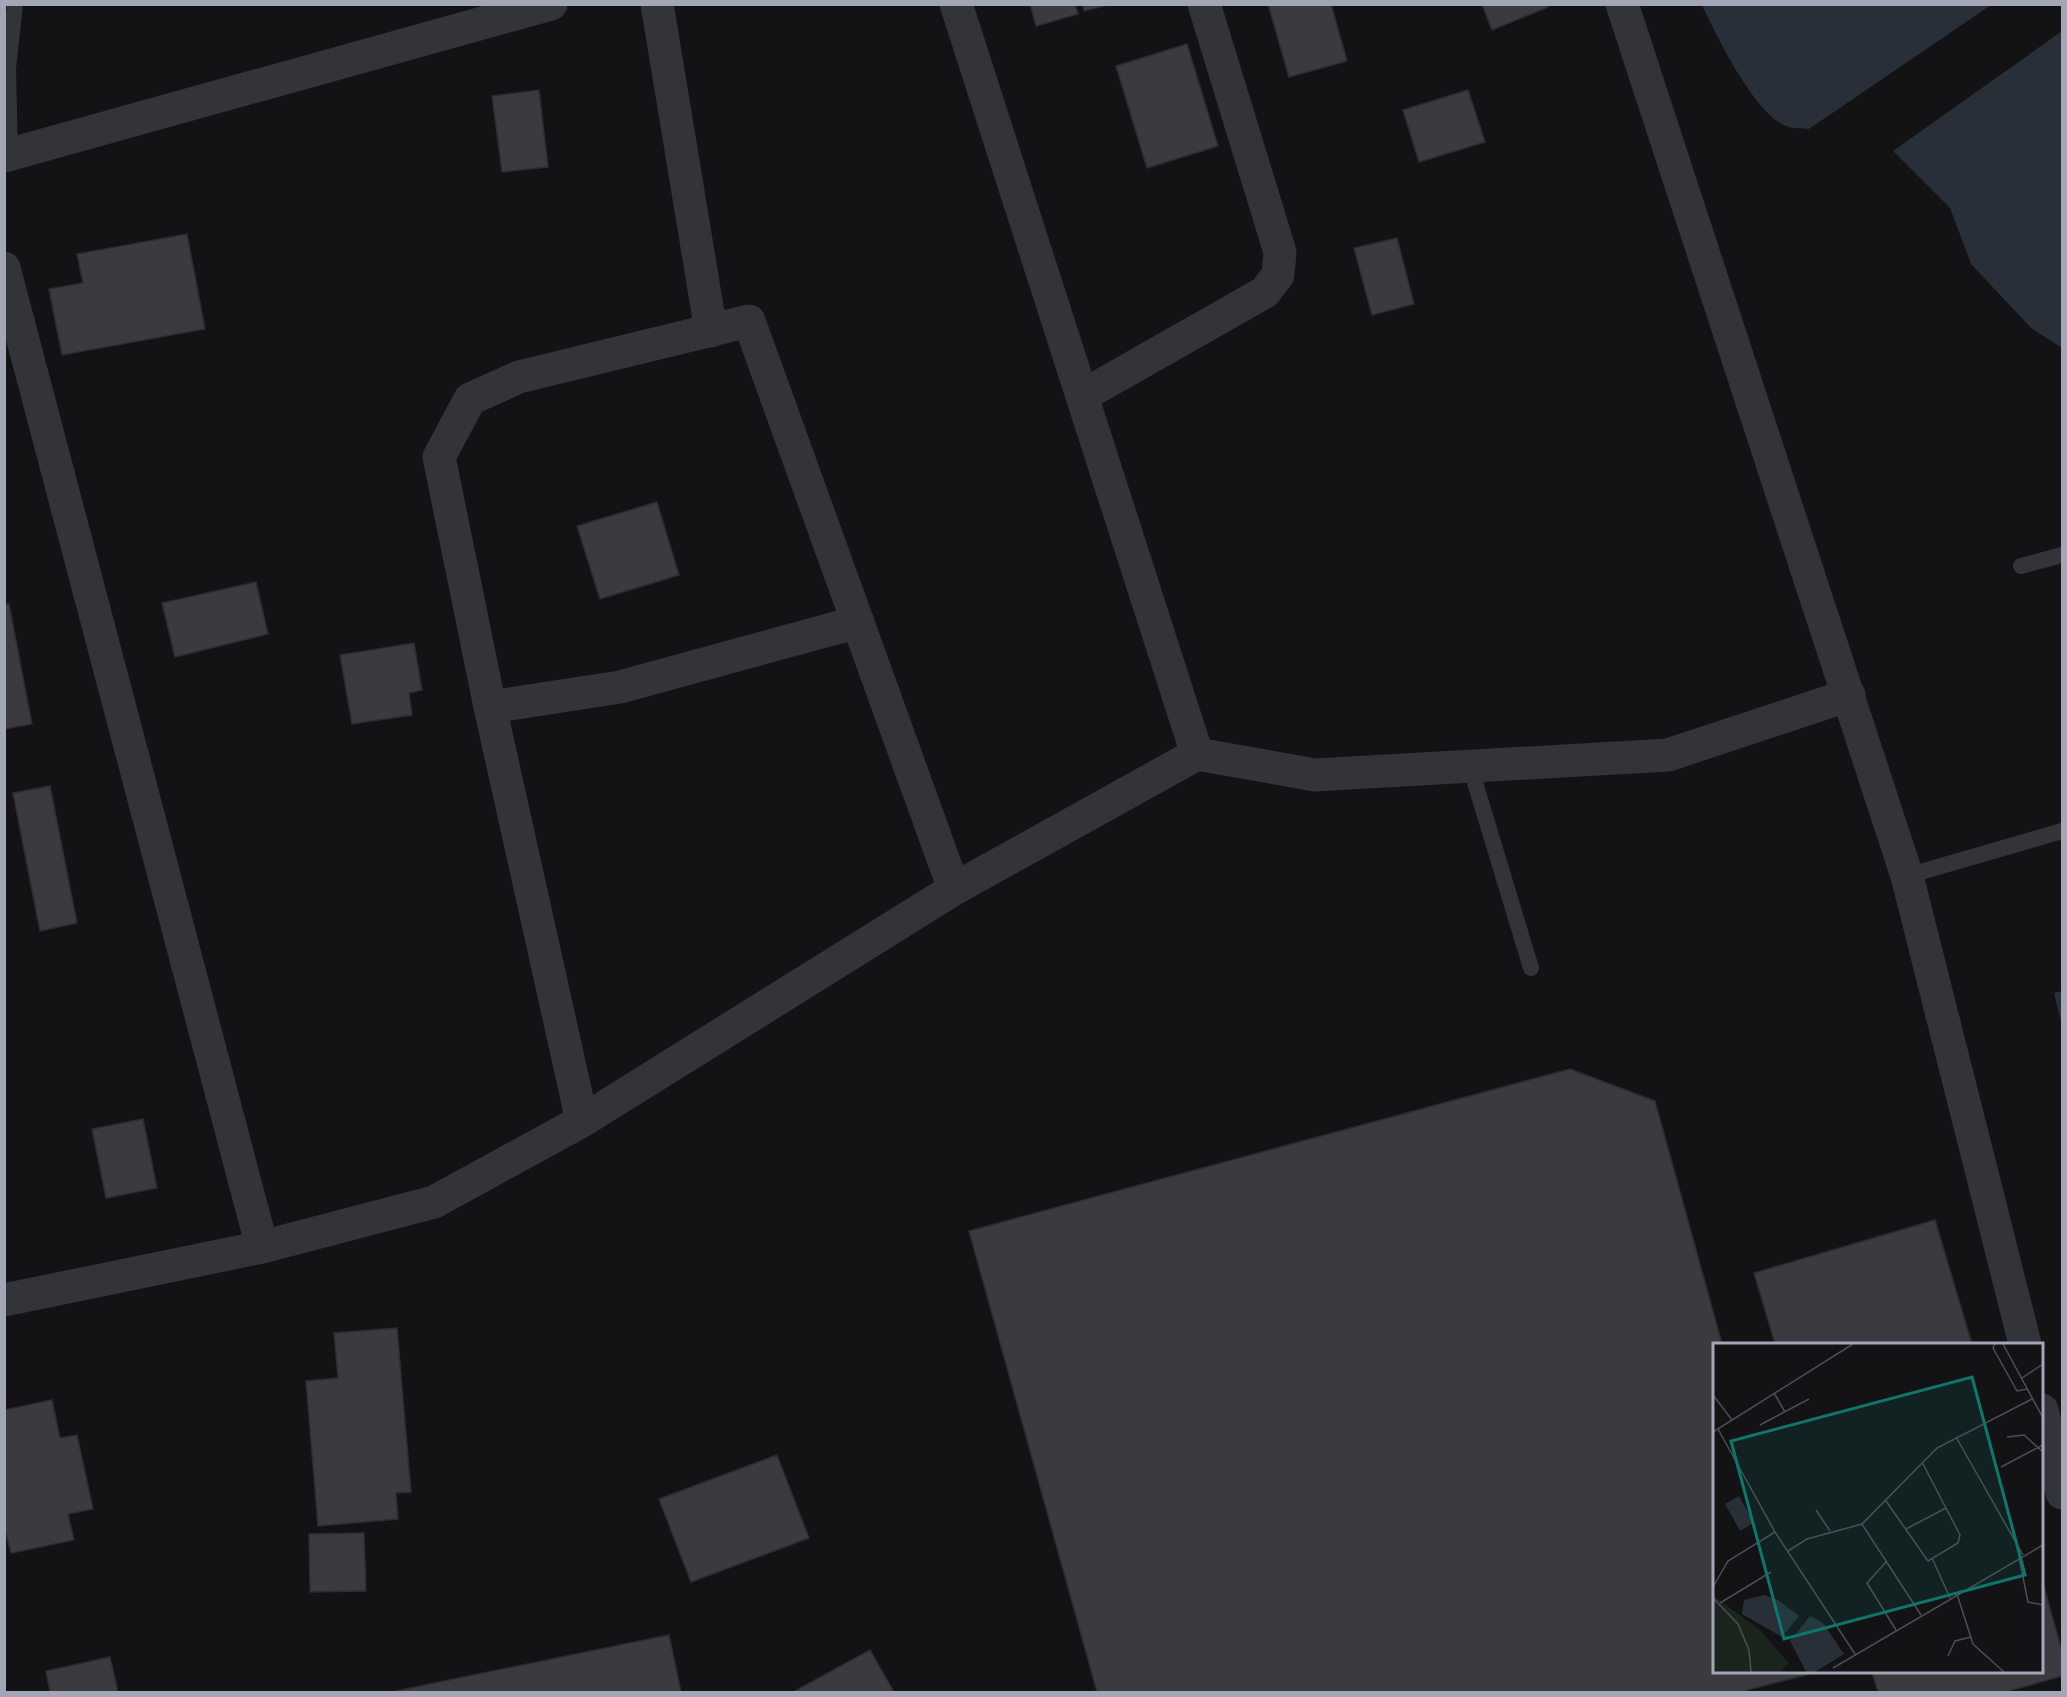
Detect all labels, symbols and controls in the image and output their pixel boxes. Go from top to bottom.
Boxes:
inset map [1713,1343,2043,1673]

